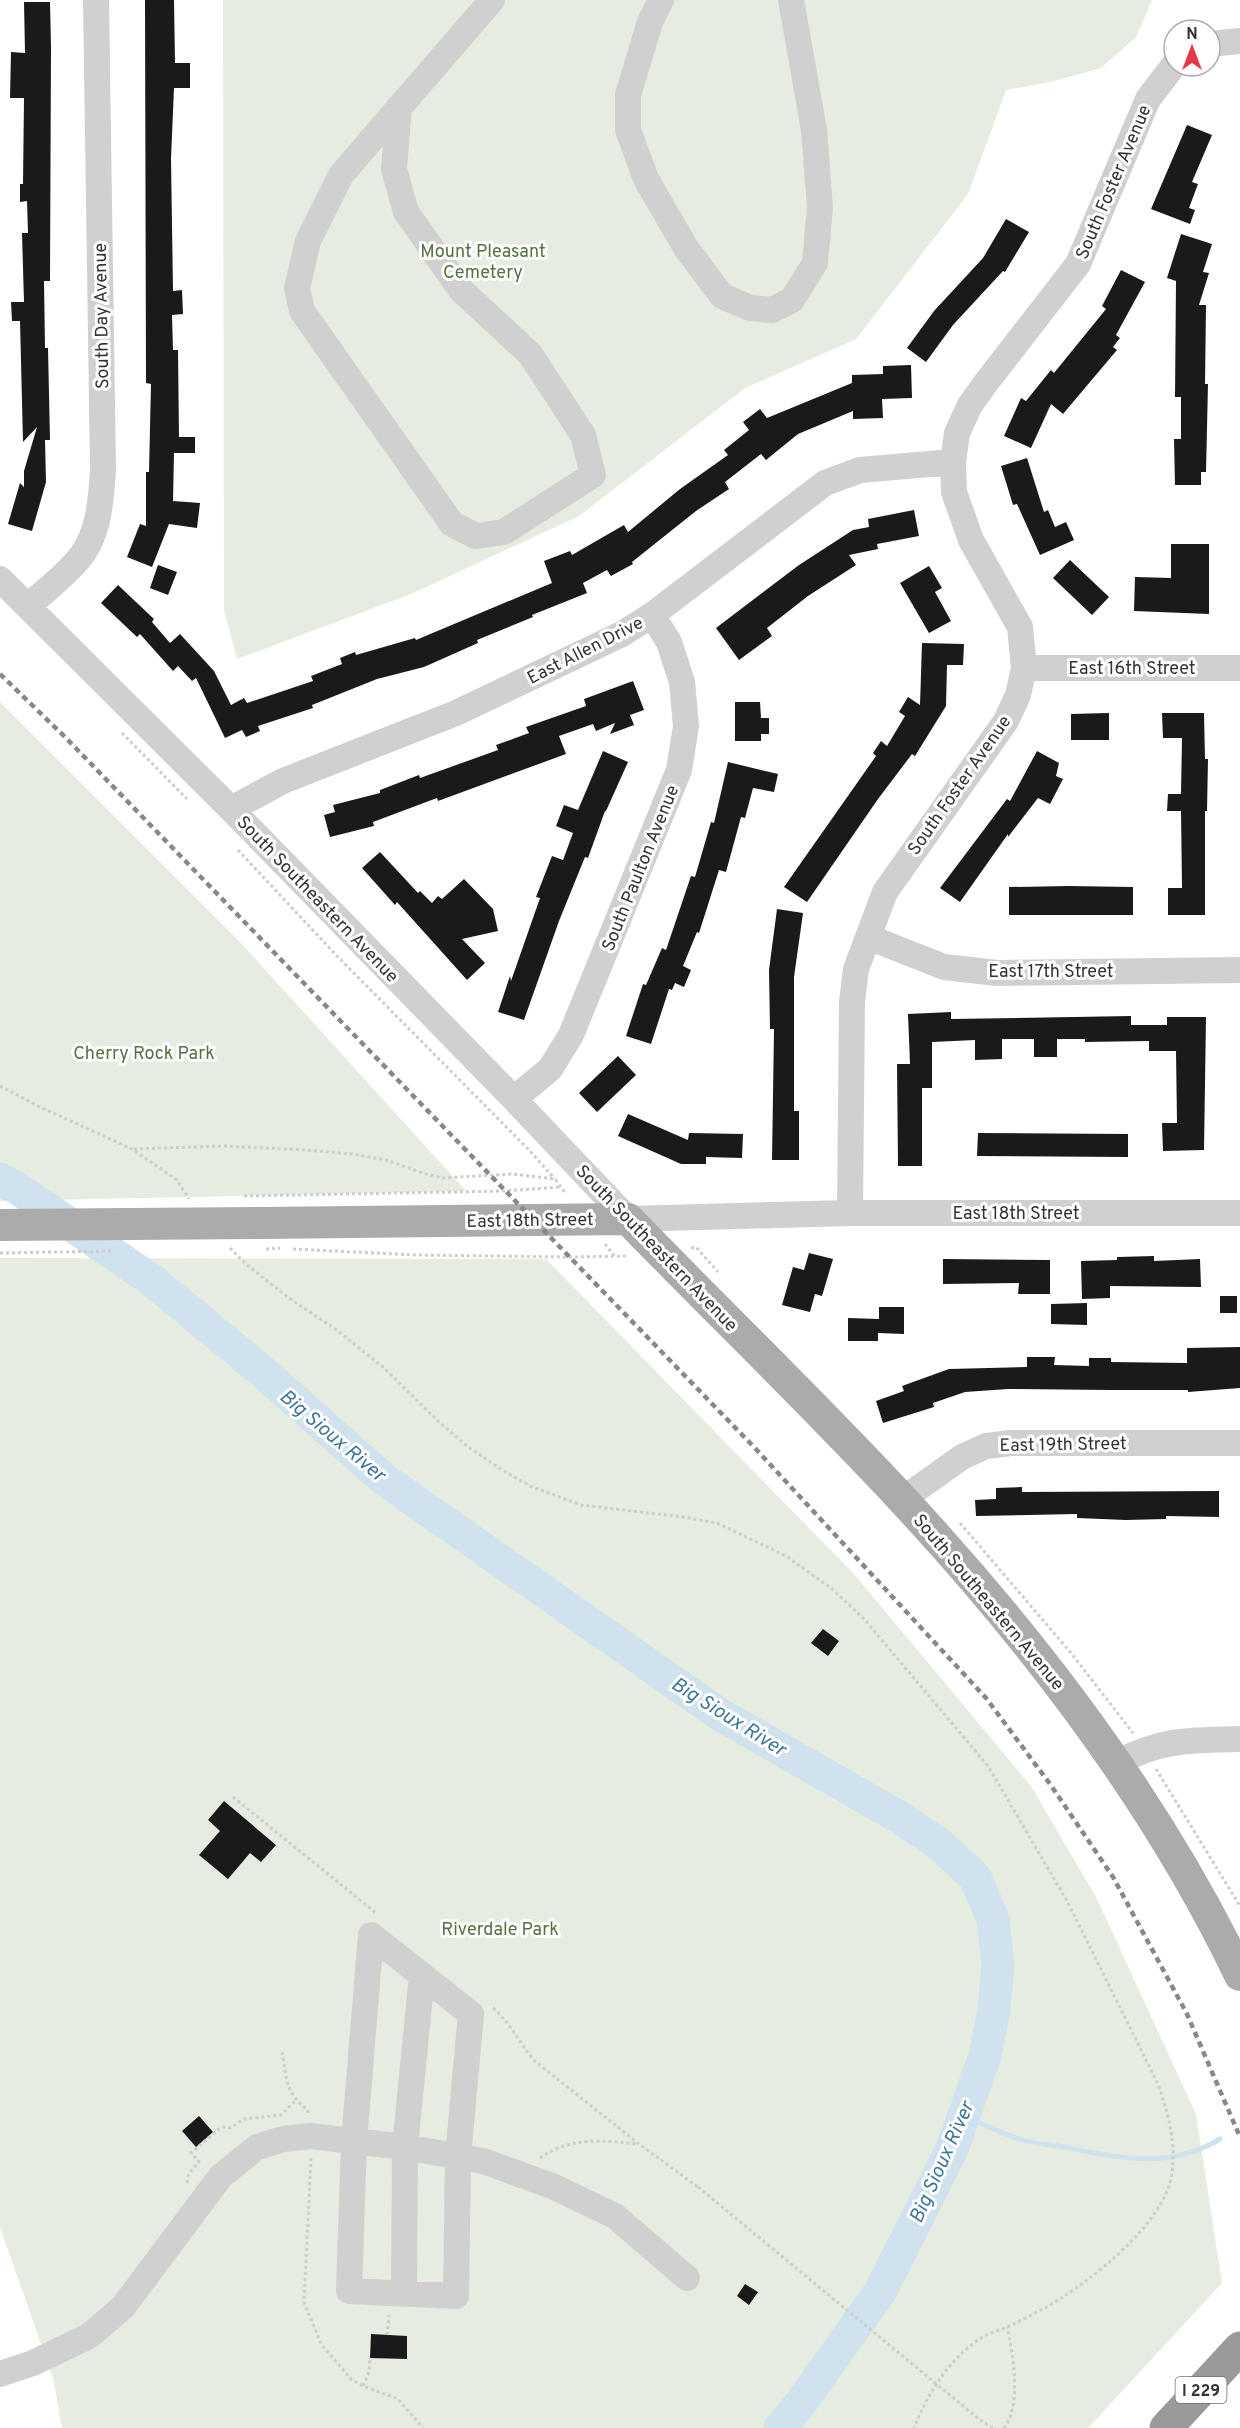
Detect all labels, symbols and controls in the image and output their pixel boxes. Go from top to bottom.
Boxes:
north arrow [1162,18,1222,78]
text: N [1186,25,1198,45]
street label: South Foster Avenue [1071,102,1157,263]
park label: Mount Pleasant Cemetery [420,241,546,285]
street label: South Day Avenue [90,243,115,389]
street label: East Allen Drive [524,612,648,690]
street label: East 16th Street [1068,658,1196,681]
street label: South Foster Avenue [903,712,1017,860]
street label: South Paulton Avenue [598,782,685,955]
street label: South Southeastern Avenue [231,812,403,988]
street label: East 17th Street [988,961,1114,984]
park label: Cherry Rock Park [73,1043,215,1066]
street label: South Southeastern Avenue [570,1161,742,1337]
street label: East 18th Street [952,1203,1080,1226]
street label: East 18th Street [466,1209,594,1234]
water label: Big Sioux River [273,1385,391,1489]
street label: East 19th Street [999,1433,1127,1458]
street label: South Southeastern Avenue [907,1510,1068,1696]
water label: Big Sioux River [666,1672,791,1764]
park label: Riverdale Park [441,1919,559,1942]
water label: Big Sioux River [904,2097,982,2228]
road number: I 229 [1176,2377,1226,2403]

